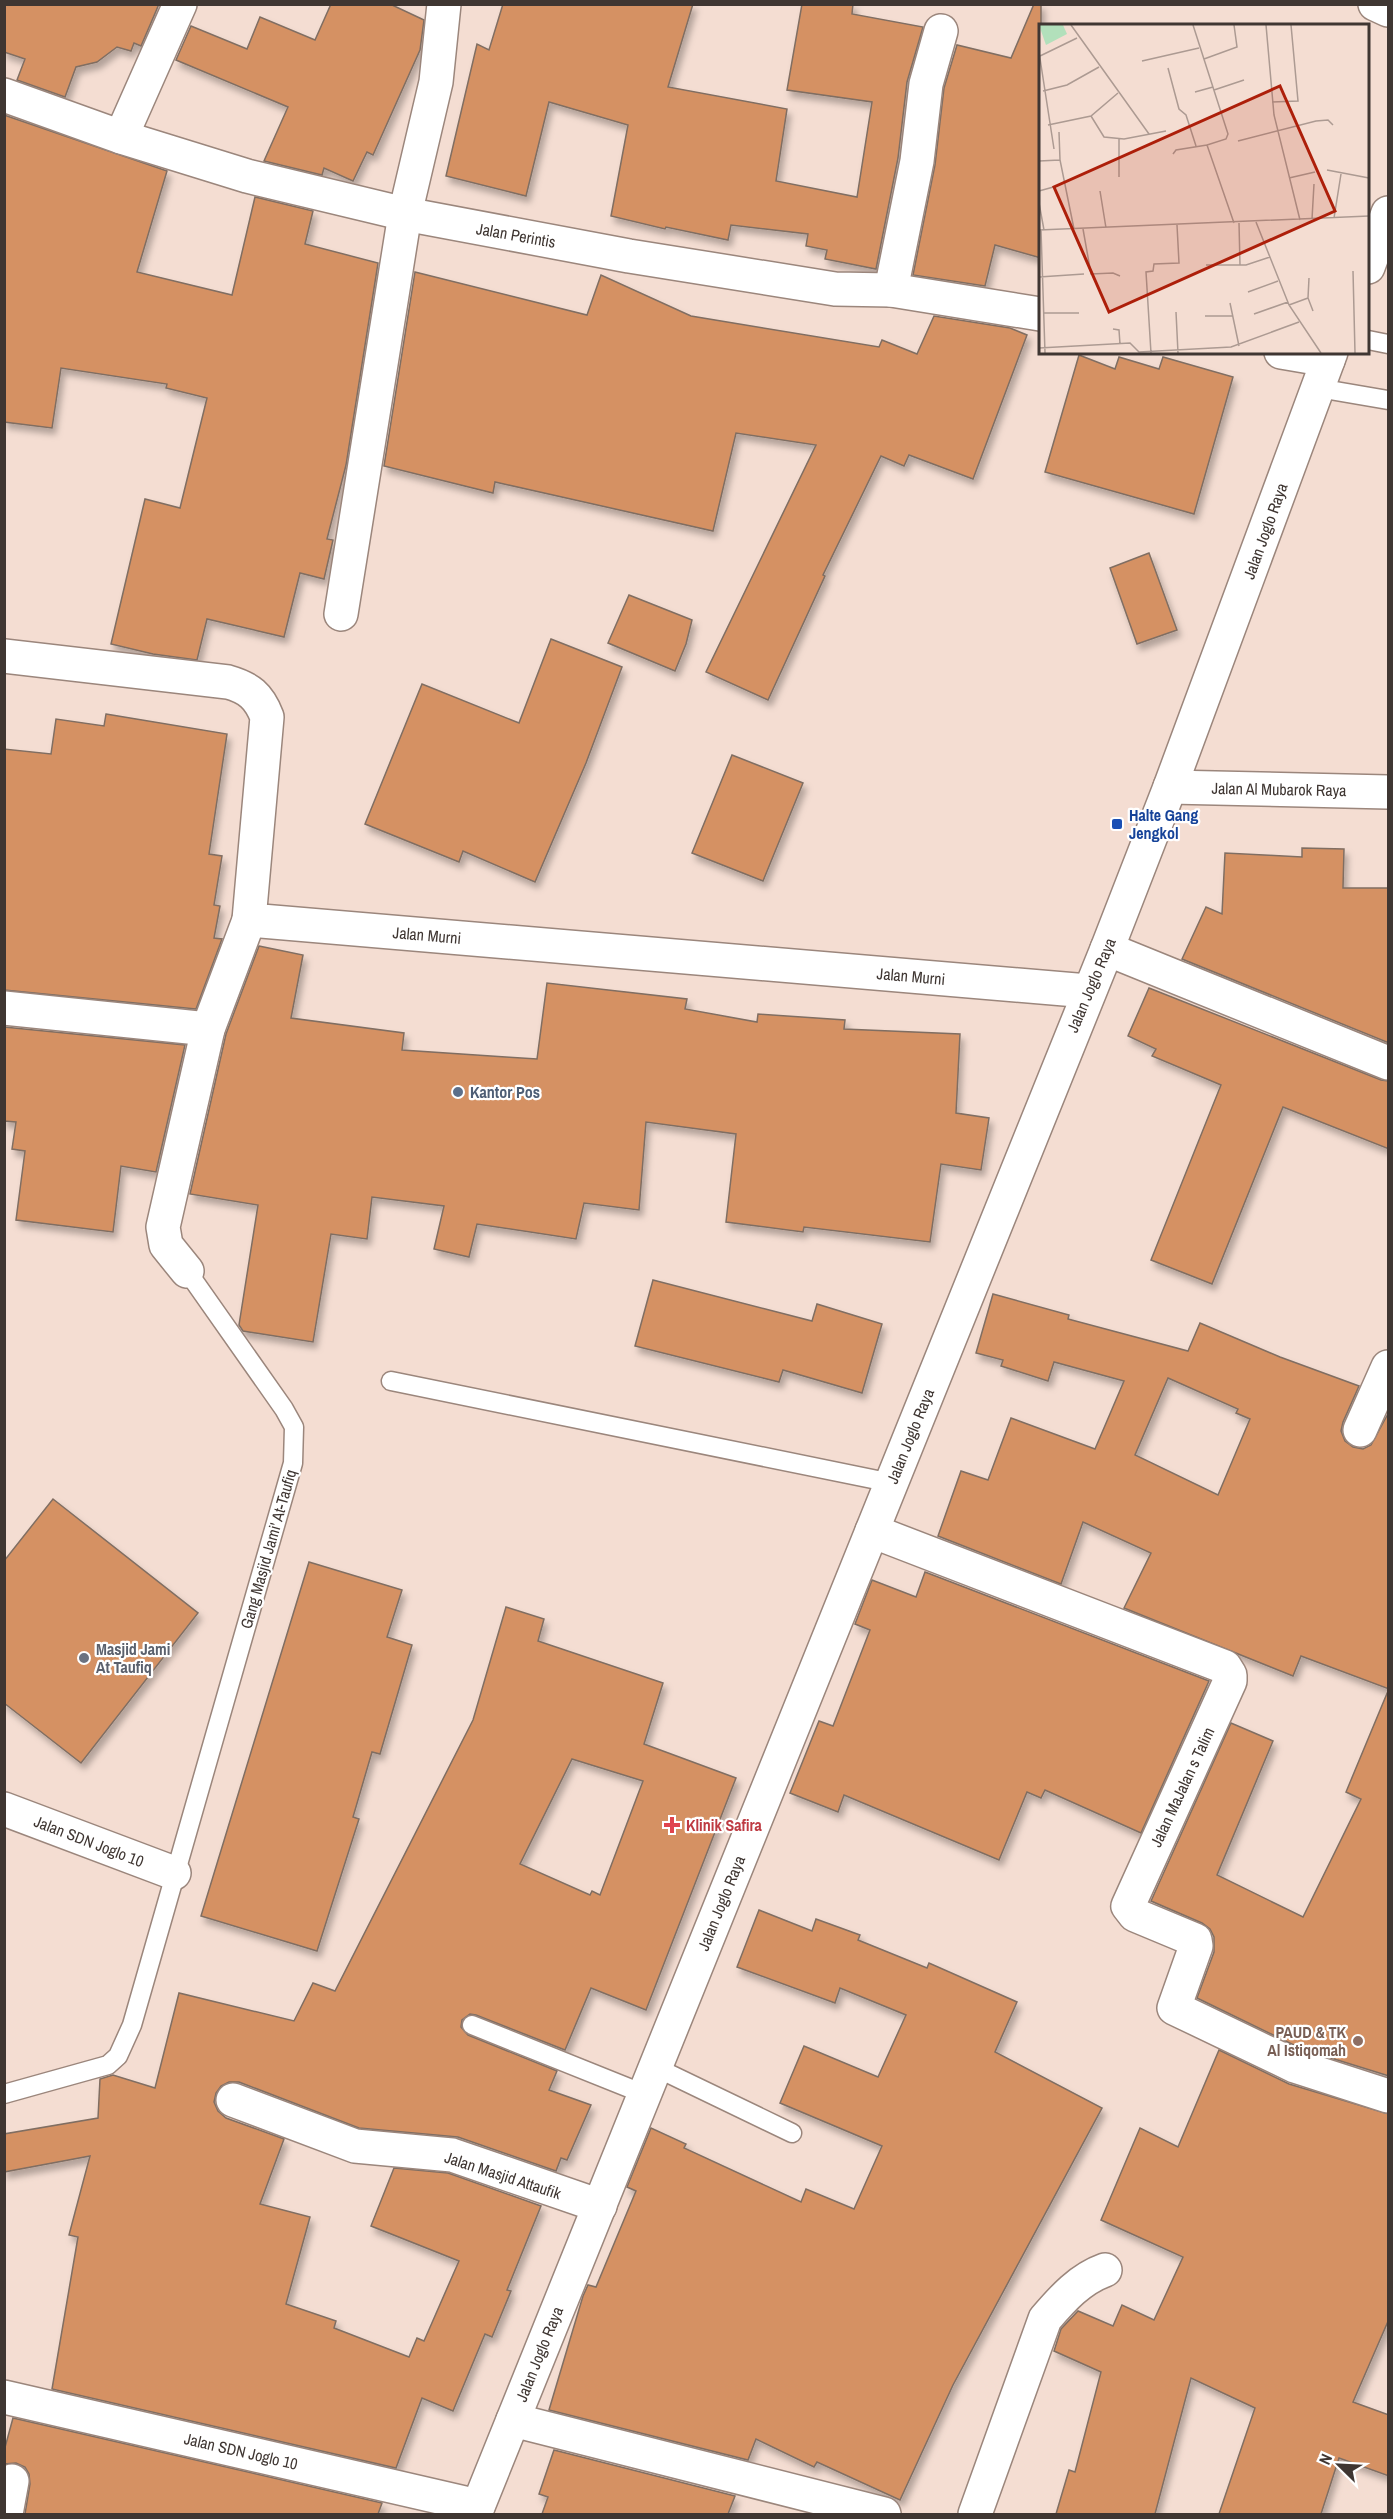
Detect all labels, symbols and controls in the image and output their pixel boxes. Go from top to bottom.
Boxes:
inset map [1039,24,1369,354]
street label: Jalan Perintis [475,217,557,253]
street label: Jalan Joglo Raya [1237,479,1293,582]
street label: Jalan Al Mubarok Raya [1211,777,1347,801]
place label: Halte Gang Jengkol [1129,804,1198,844]
marker: Halte Gang Jengkol [1110,817,1124,831]
street label: Jalan Murni [392,921,462,949]
street label: Jalan Joglo Raya [1061,934,1121,1036]
street label: Jalan Murni [876,962,946,990]
place label: Kantor Pos [470,1081,540,1103]
marker: Kantor Pos [451,1085,465,1099]
street label: Jalan Joglo Raya [881,1385,939,1487]
street label: Gang Masjid Jami' At-Taufiq [235,1467,301,1631]
place label: Masjid Jami At Taufiq [96,1638,170,1678]
marker: Masjid Jami At Taufiq [77,1651,91,1665]
street label: Jalan MaJalan s Talim [1145,1724,1219,1850]
street label: Jalan SDN Joglo 10 [31,1810,147,1872]
place label: Klinik Safira [686,1814,763,1836]
marker: Klinik Safira [663,1816,681,1834]
street label: Jalan Joglo Raya [692,1852,750,1954]
place label: PAUD & TK Al Istiqomah [1267,2021,1347,2061]
marker: PAUD & TK Al Istiqomah [1351,2034,1365,2048]
street label: Jalan Masjid Attaufik [442,2146,564,2204]
street label: Jalan Joglo Raya [510,2303,568,2405]
street label: Jalan SDN Joglo 10 [182,2427,300,2475]
north arrow [1309,2435,1369,2495]
text: N [1313,2450,1337,2468]

